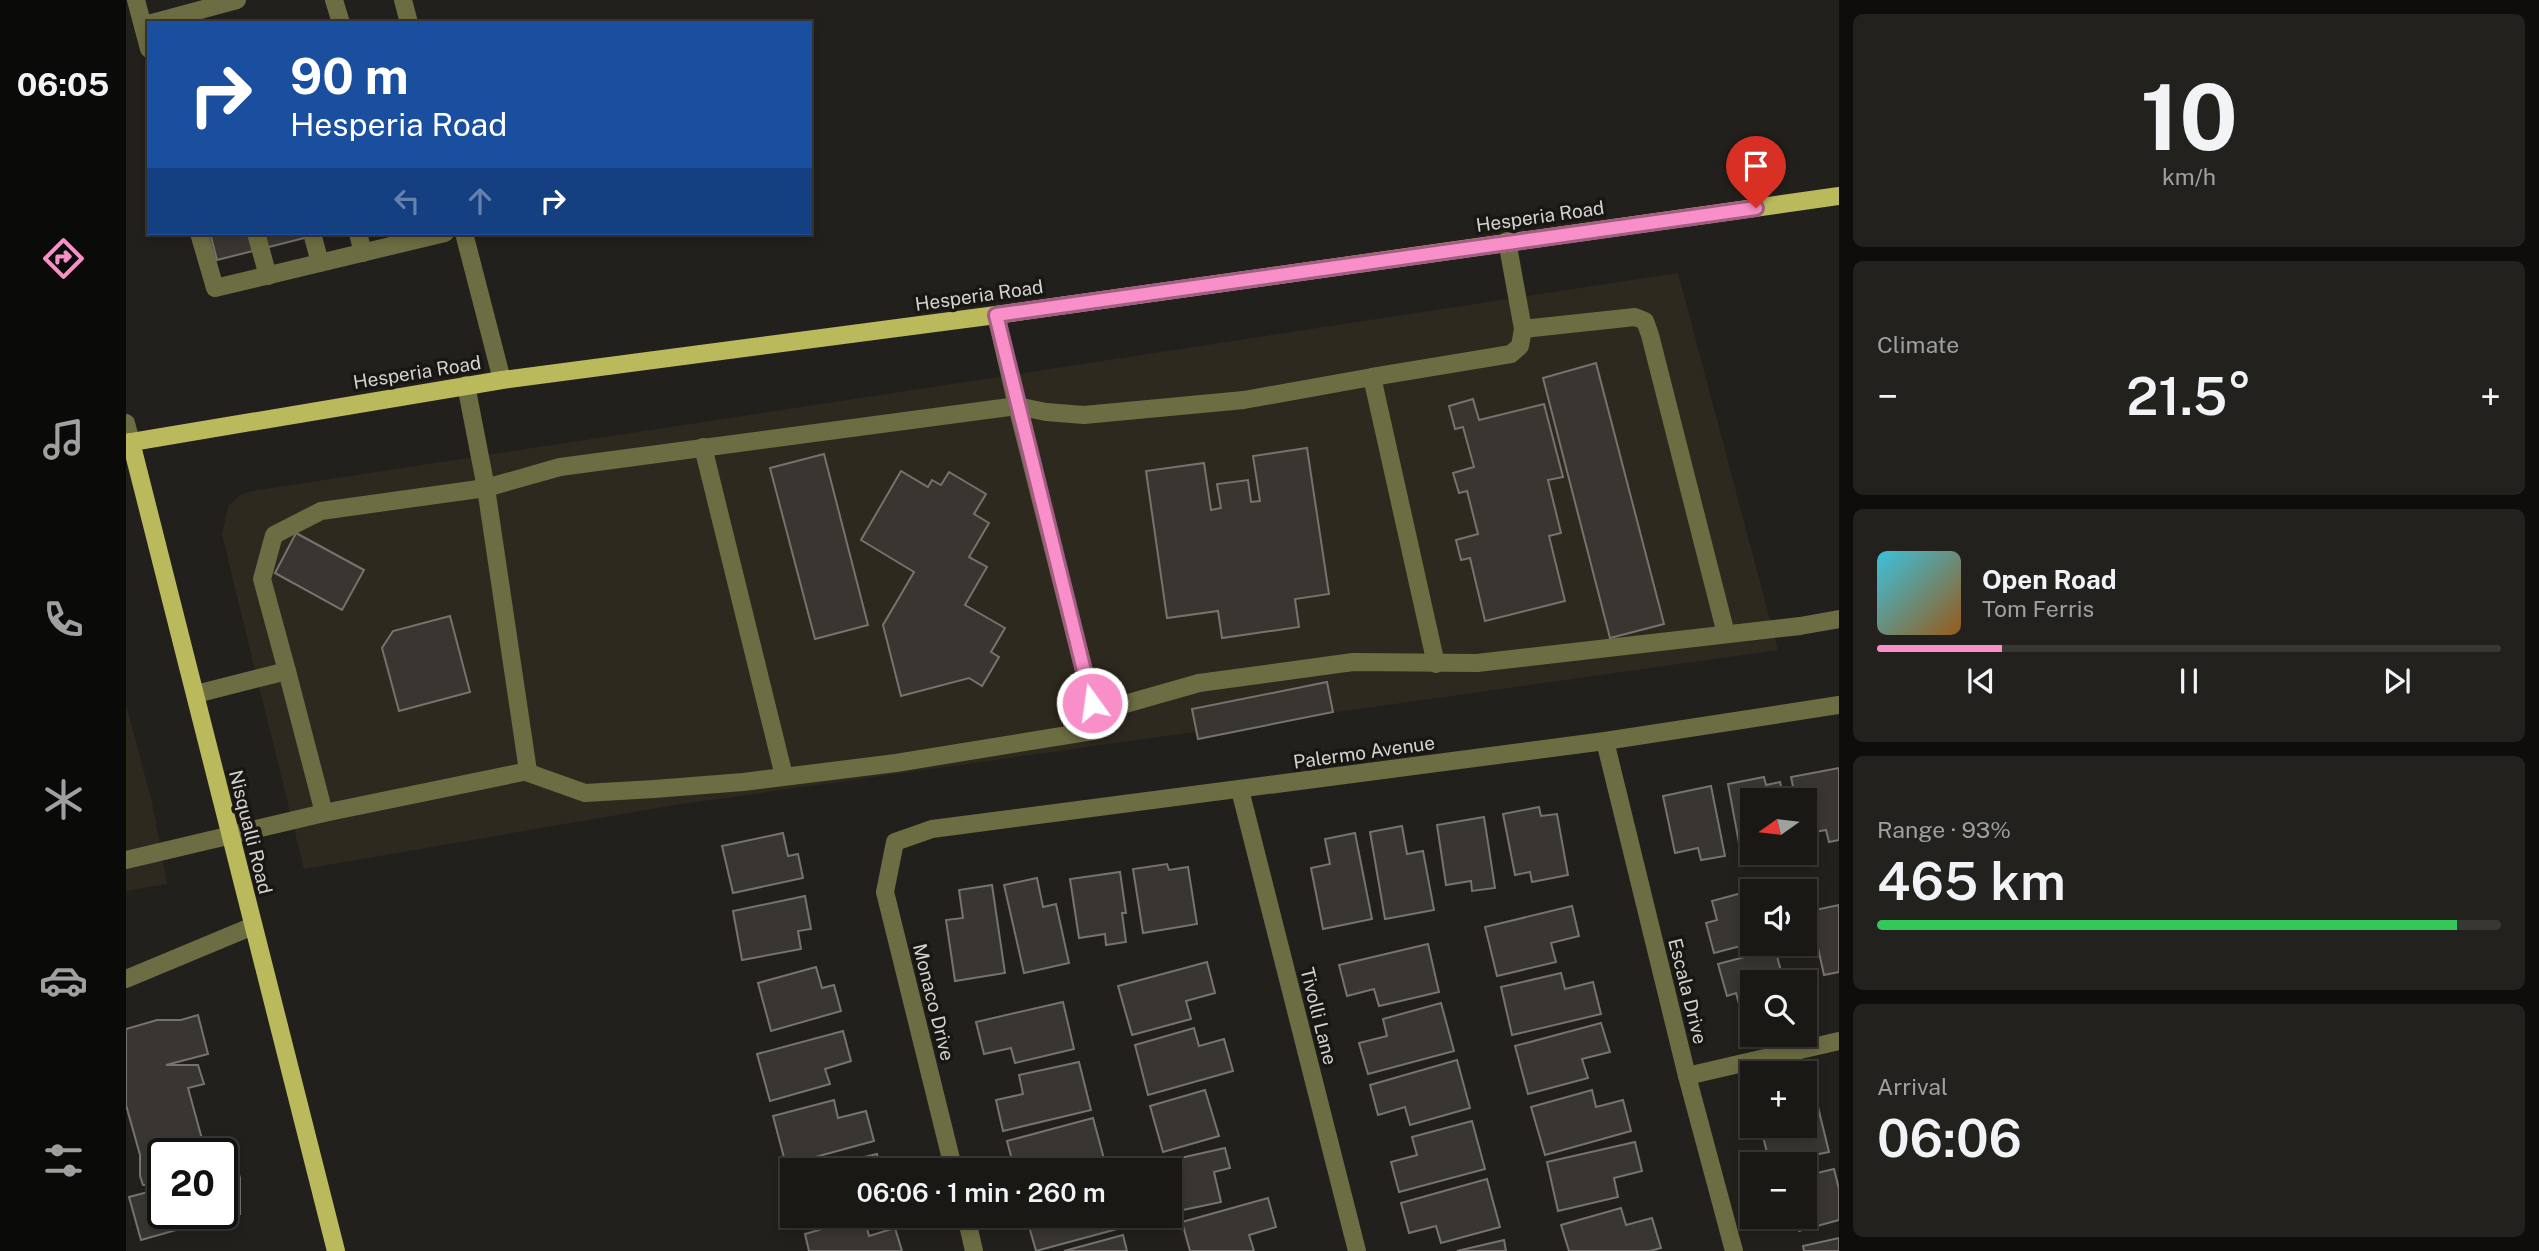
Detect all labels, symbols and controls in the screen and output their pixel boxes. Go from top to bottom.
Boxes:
text: 90 m [290,47,409,105]
icon: right [175,49,266,140]
text: 10 [2140,64,2238,170]
text: 06:05 [17,66,109,103]
text: Hesperia Road [290,106,507,143]
pin [1726,136,1786,208]
icon: arrive [1737,147,1775,185]
text: km/h [2162,163,2216,190]
icon: left [388,182,426,220]
icon: ahead [461,182,499,220]
icon: right [534,182,572,220]
street label: Hesperia Road [1475,196,1605,236]
icon: directions [39,234,88,283]
street label: Hesperia Road [914,275,1044,315]
text: Climate [1877,331,1959,358]
street label: Hesperia Road [352,351,482,393]
text: 21.5° [2126,366,2252,427]
text: − [1877,374,1898,419]
text: + [2480,374,2501,419]
icon: music [39,415,88,464]
text: Open Road [1982,564,2117,595]
icon: phone [39,595,88,644]
text: Tom Ferris [1982,595,2094,622]
icon: previous [1962,662,2000,700]
icon: pause [2170,662,2208,700]
icon: next [2378,662,2416,700]
position arrow [1055,666,1129,740]
street label: Palermo Avenue [1292,731,1436,773]
street label: Nisqualli Road [225,768,277,896]
icon: climate [39,775,88,824]
north arrow [1740,788,1816,864]
map controls [1740,788,1817,1229]
text: Range · 93% [1877,816,2011,843]
text: 465 km [1877,851,2066,912]
button: sound [1740,879,1817,956]
street label: Escala Drive [1664,936,1712,1046]
street label: Monaco Drive [909,941,959,1063]
icon: car [39,956,88,1005]
street label: Tivolli Lane [1296,965,1342,1067]
button: search [1740,970,1817,1047]
button: + [1740,1061,1817,1138]
text: Arrival [1877,1073,1948,1100]
text: 06:06 [1877,1108,2022,1169]
icon: filters [39,1136,88,1185]
speed limit sign: 20 [147,1138,238,1229]
button: − [1740,1152,1817,1229]
text: 06:06 · 1 min · 260 m [856,1177,1106,1208]

